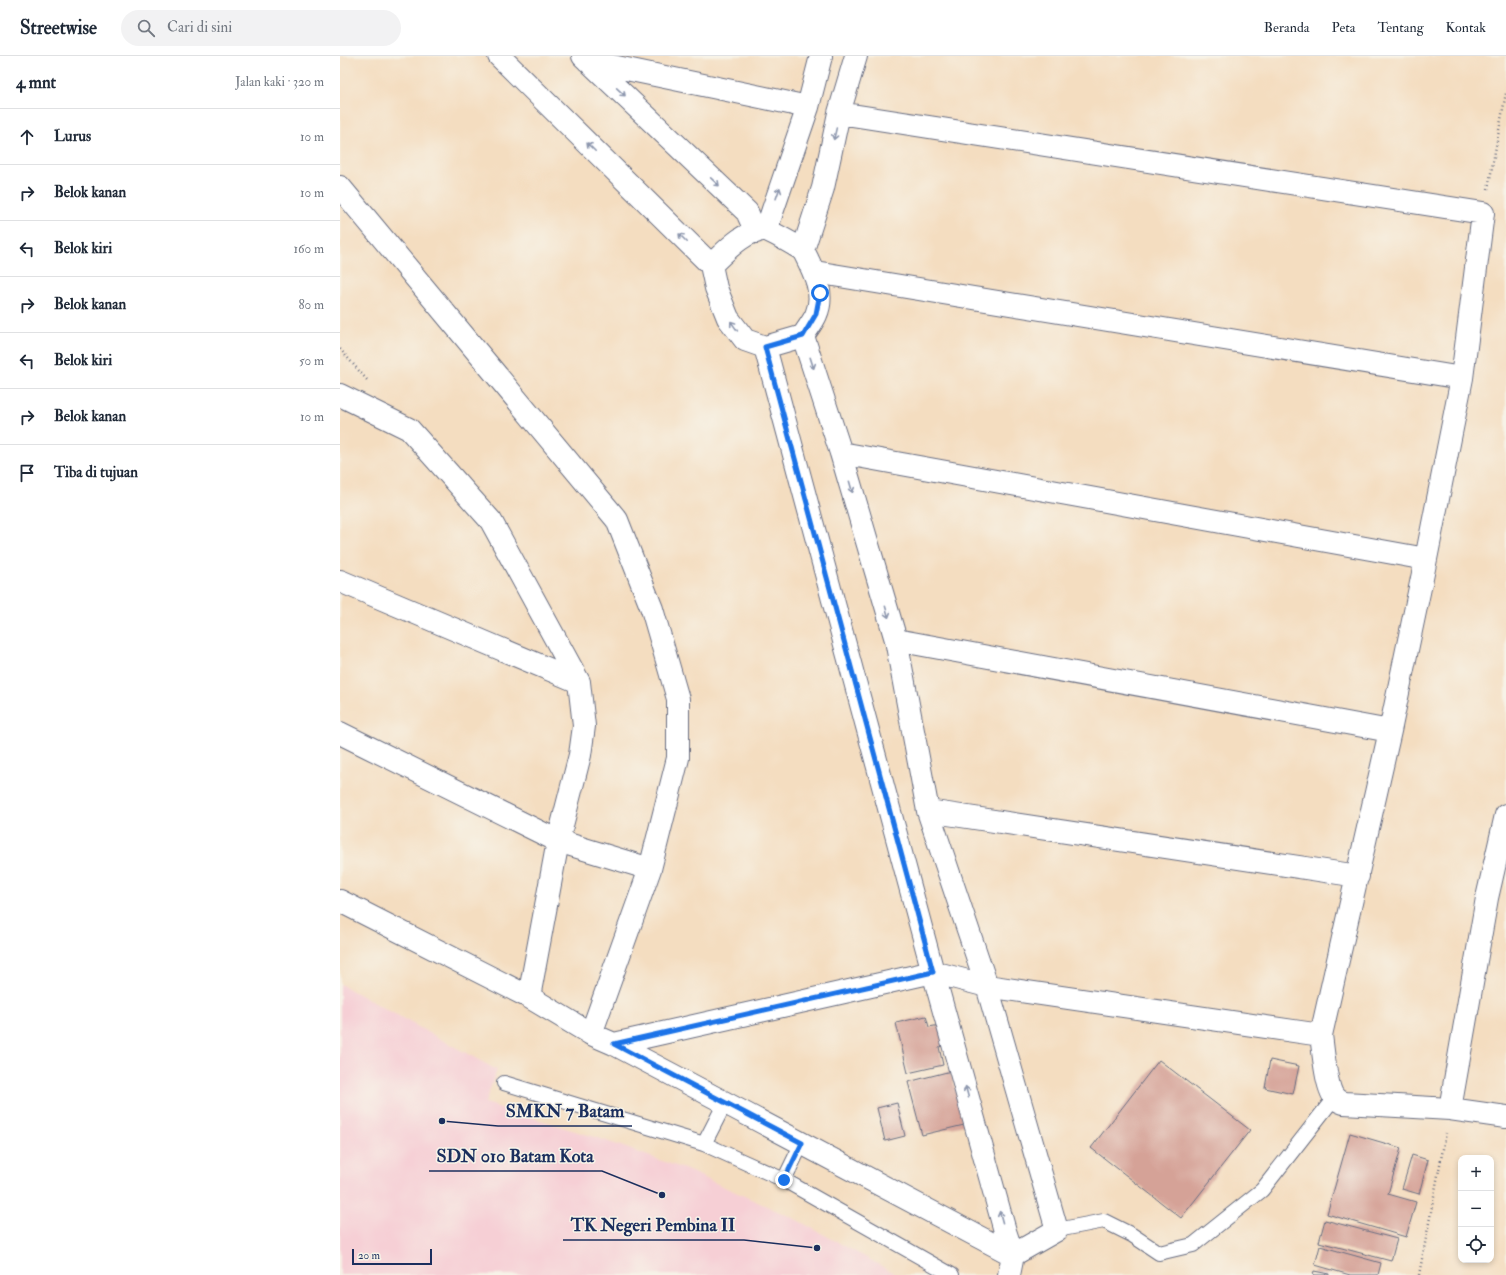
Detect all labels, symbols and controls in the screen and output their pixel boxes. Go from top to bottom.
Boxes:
search box [121,10,401,46]
text: Streetwise [20,16,97,40]
icon: search [135,17,157,39]
text: Cari di sini [167,18,232,37]
text: Beranda [1264,19,1310,36]
text: Peta [1332,19,1356,36]
text: Tentang [1378,19,1424,36]
text: Kontak [1446,19,1486,36]
text: 4 mnt [16,72,56,93]
text: Jalan kaki · 320 m [235,74,324,90]
one-way arrow [616,88,626,97]
icon: ahead [16,126,38,148]
text: Lurus [54,127,91,146]
one-way arrow [830,127,838,140]
text: 10 m [300,129,324,145]
one-way arrow [586,142,596,151]
one-way arrow [710,177,720,187]
icon: right [16,182,38,204]
text: Belok kanan [54,183,126,202]
text: 10 m [300,185,324,201]
one-way arrow [775,187,782,200]
one-way arrow [678,233,688,243]
icon: left [16,238,38,260]
text: Belok kiri [54,239,112,258]
text: 160 m [293,241,324,257]
route start [811,284,829,302]
icon: right [16,294,38,316]
text: Belok kanan [54,295,126,314]
text: 80 m [298,297,324,313]
one-way arrow [730,321,738,332]
icon: left [16,350,38,372]
text: Belok kiri [54,351,112,370]
text: 50 m [299,353,324,369]
one-way arrow [808,357,816,369]
icon: right [16,406,38,428]
text: Belok kanan [54,407,126,426]
text: 10 m [300,409,324,425]
icon: arrive [16,462,38,484]
text: Tiba di tujuan [54,463,138,482]
one-way arrow [848,480,855,493]
one-way arrow [884,605,891,618]
one-way arrow [962,1086,970,1099]
callout: SMKN 7 Batam [498,1096,632,1126]
text: SMKN 7 Batam [506,1100,625,1123]
callout: SDN 010 Batam Kota [429,1141,602,1171]
text: SDN 010 Batam Kota [436,1145,594,1168]
map controls [1458,1155,1494,1263]
button: + [1458,1155,1494,1191]
route end [775,1171,793,1189]
button: − [1458,1191,1494,1227]
callout: TK Negeri Pembina II [563,1210,744,1240]
one-way arrow [997,1211,1004,1224]
text: TK Negeri Pembina II [570,1214,735,1237]
button: locate [1458,1227,1494,1263]
scale bar [352,1247,432,1266]
text: 20 m [358,1249,380,1262]

